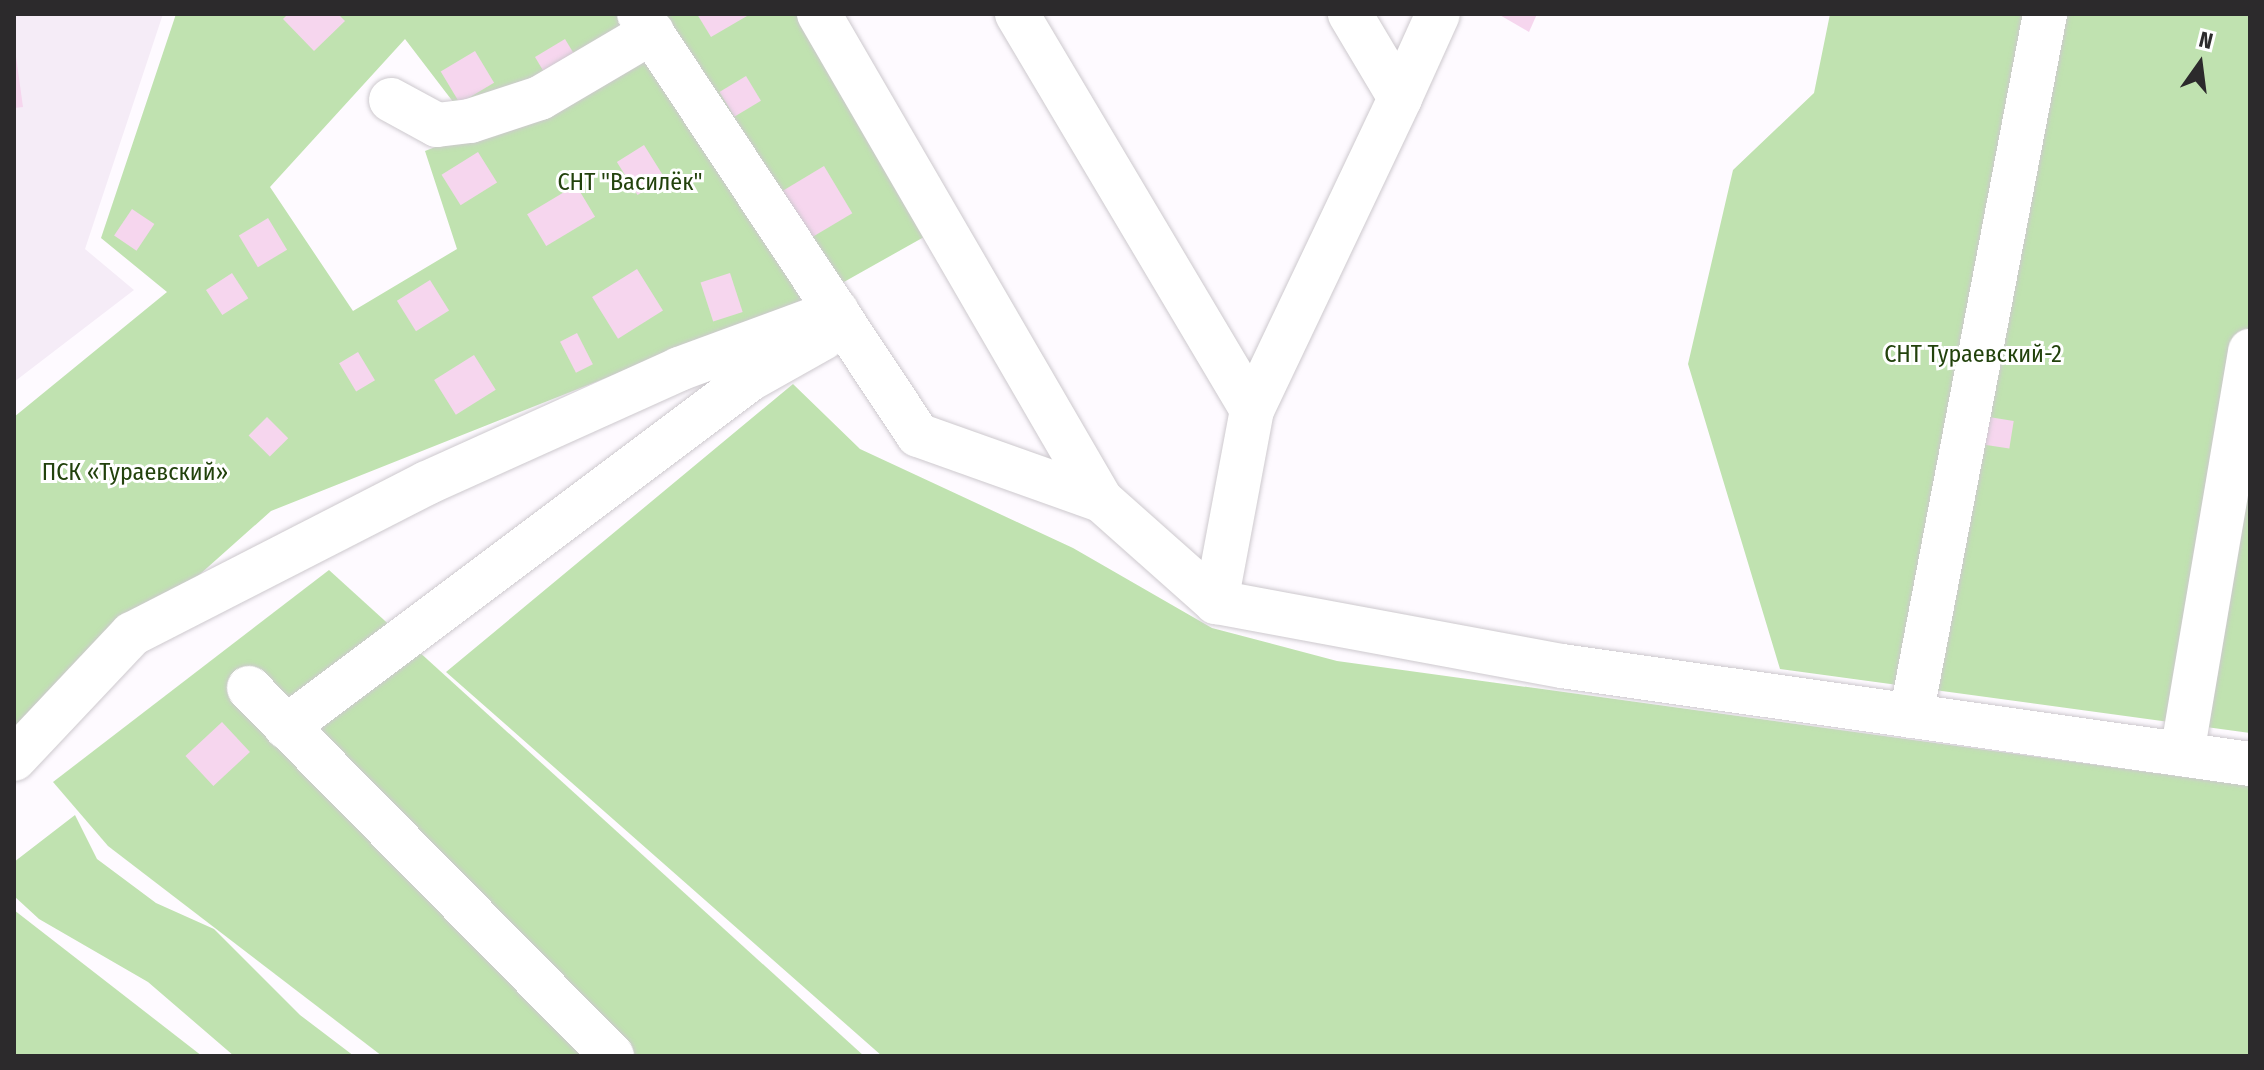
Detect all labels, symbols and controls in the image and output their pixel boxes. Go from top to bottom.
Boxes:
north arrow [2160,24,2240,104]
text: N [2196,26,2216,55]
park label: СНТ "Василёк" [557,169,703,197]
park label: СНТ Тураевский-2 [1884,341,2062,369]
park label: ПСК «Тураевский» [42,459,228,487]

